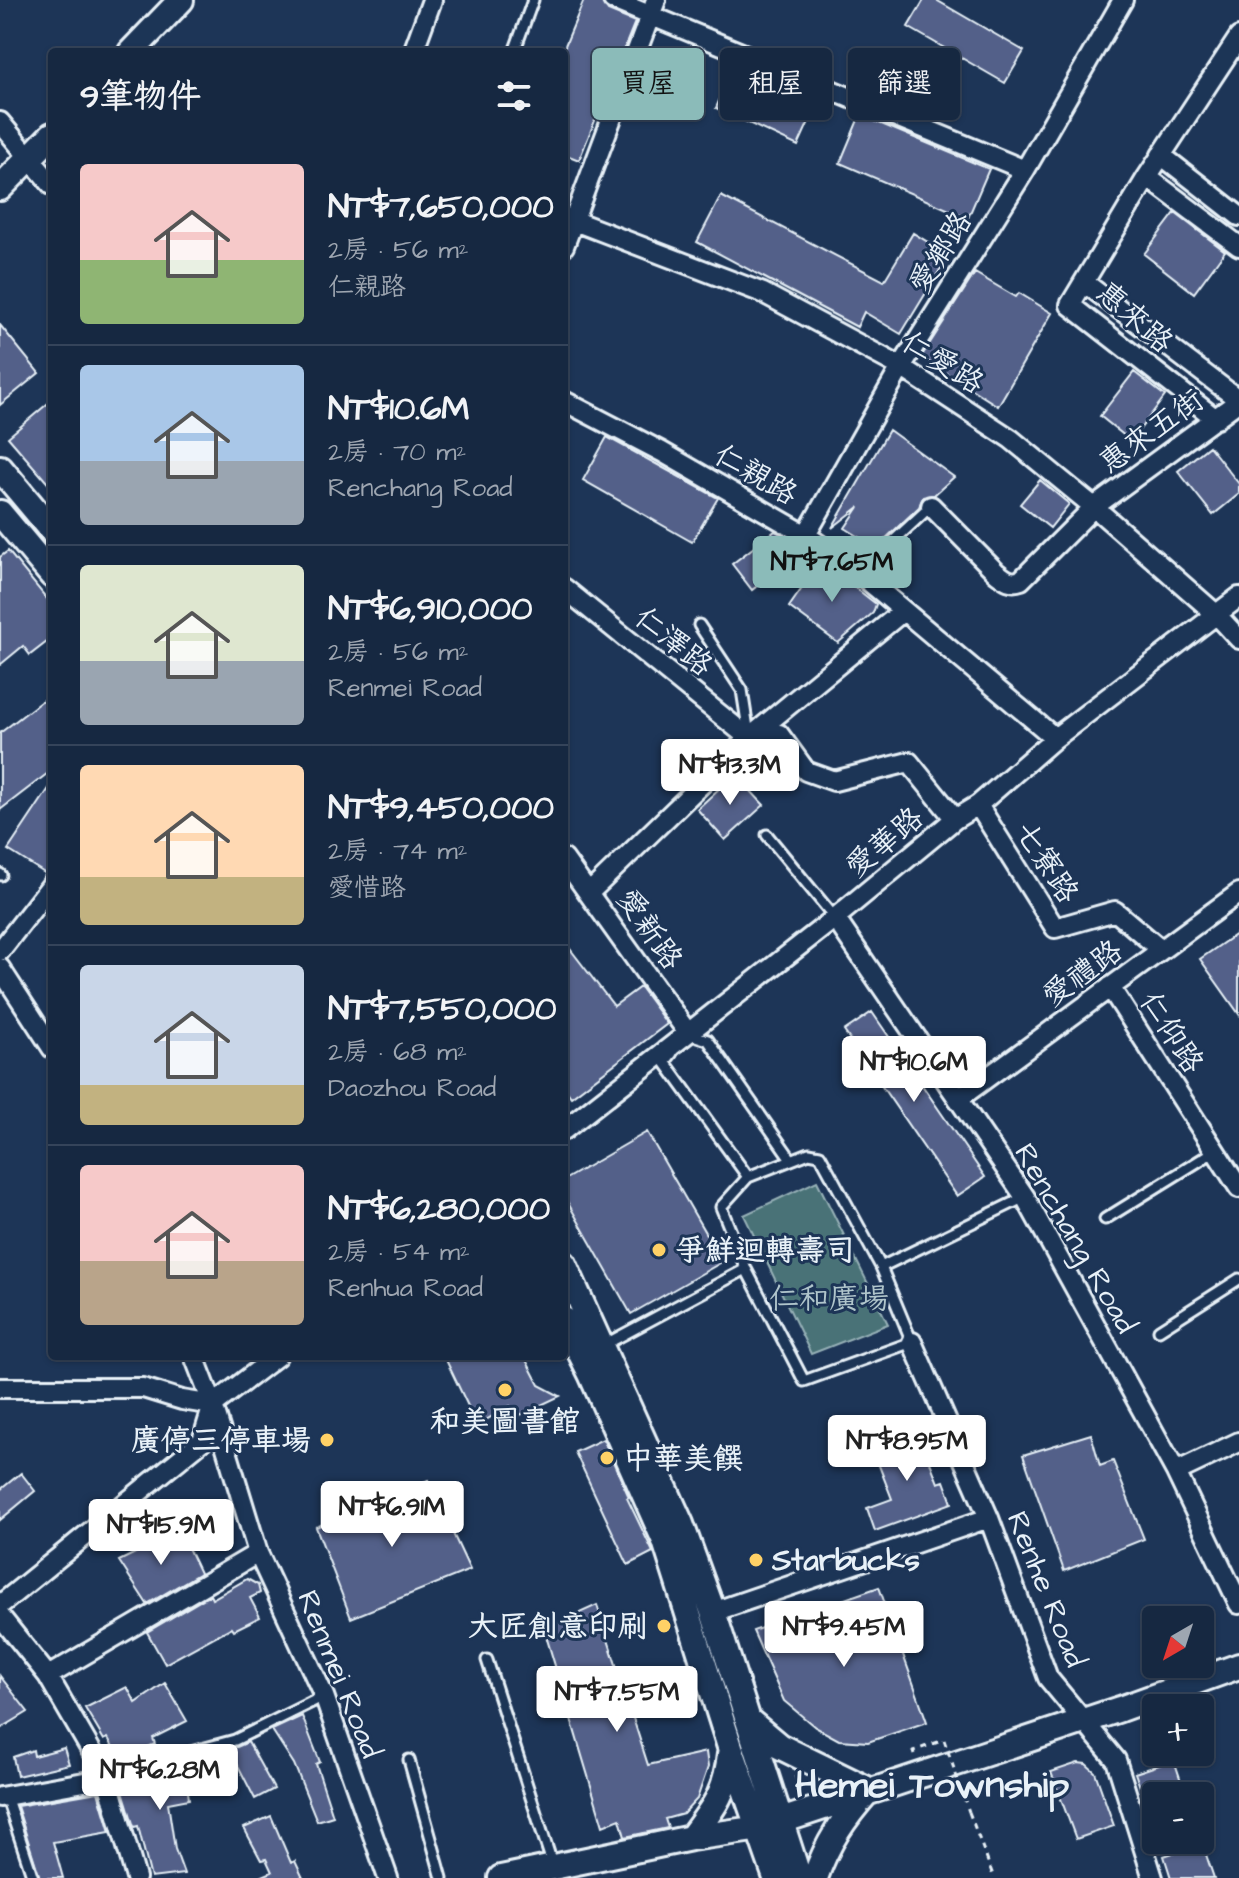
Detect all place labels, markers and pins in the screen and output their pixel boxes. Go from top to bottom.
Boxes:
pin: NT$7.65M [749,536,915,604]
pin: NT$13.3M [647,739,813,807]
pin: NT$10.6M [831,1036,997,1104]
place label: 爭鮮迴轉壽司 [675,1230,855,1272]
marker: 爭鮮迴轉壽司 [650,1241,668,1259]
marker: 和美圖書館 [496,1381,514,1399]
place label: 和美圖書館 [430,1401,580,1443]
pin: NT$8.95M [824,1415,990,1483]
place label: 廣停三停車場 [131,1420,311,1462]
marker: 廣停三停車場 [318,1431,336,1449]
place label: 中華美饌 [623,1438,743,1480]
marker: 中華美饌 [598,1449,616,1467]
pin: NT$6.91M [309,1481,475,1549]
pin: NT$15.9M [78,1499,244,1567]
place label: Starbucks [771,1540,920,1582]
marker: Starbucks [747,1551,765,1569]
pin: NT$9.45M [761,1601,927,1669]
place label: 大匠創意印刷 [468,1606,648,1648]
marker: 大匠創意印刷 [655,1617,673,1635]
pin: NT$7.55M [534,1666,700,1734]
pin: NT$6.28M [77,1744,243,1812]

